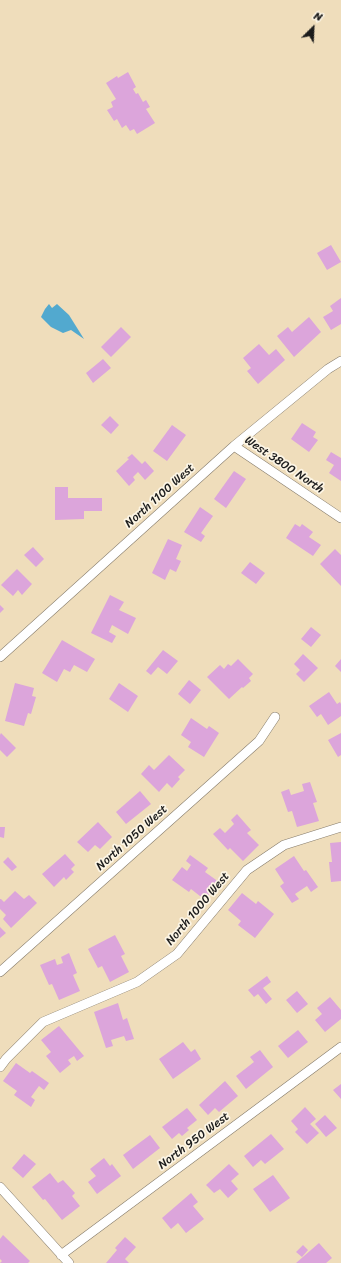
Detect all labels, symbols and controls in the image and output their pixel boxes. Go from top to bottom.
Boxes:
text: N [311,6,325,27]
north arrow [293,8,333,48]
street label: West 3800 North [242,433,326,497]
street label: North 1100 West [122,461,198,531]
street label: North 1050 West [93,802,171,874]
street label: North 1000 West [163,869,233,949]
street label: North 950 West [155,1110,233,1172]

